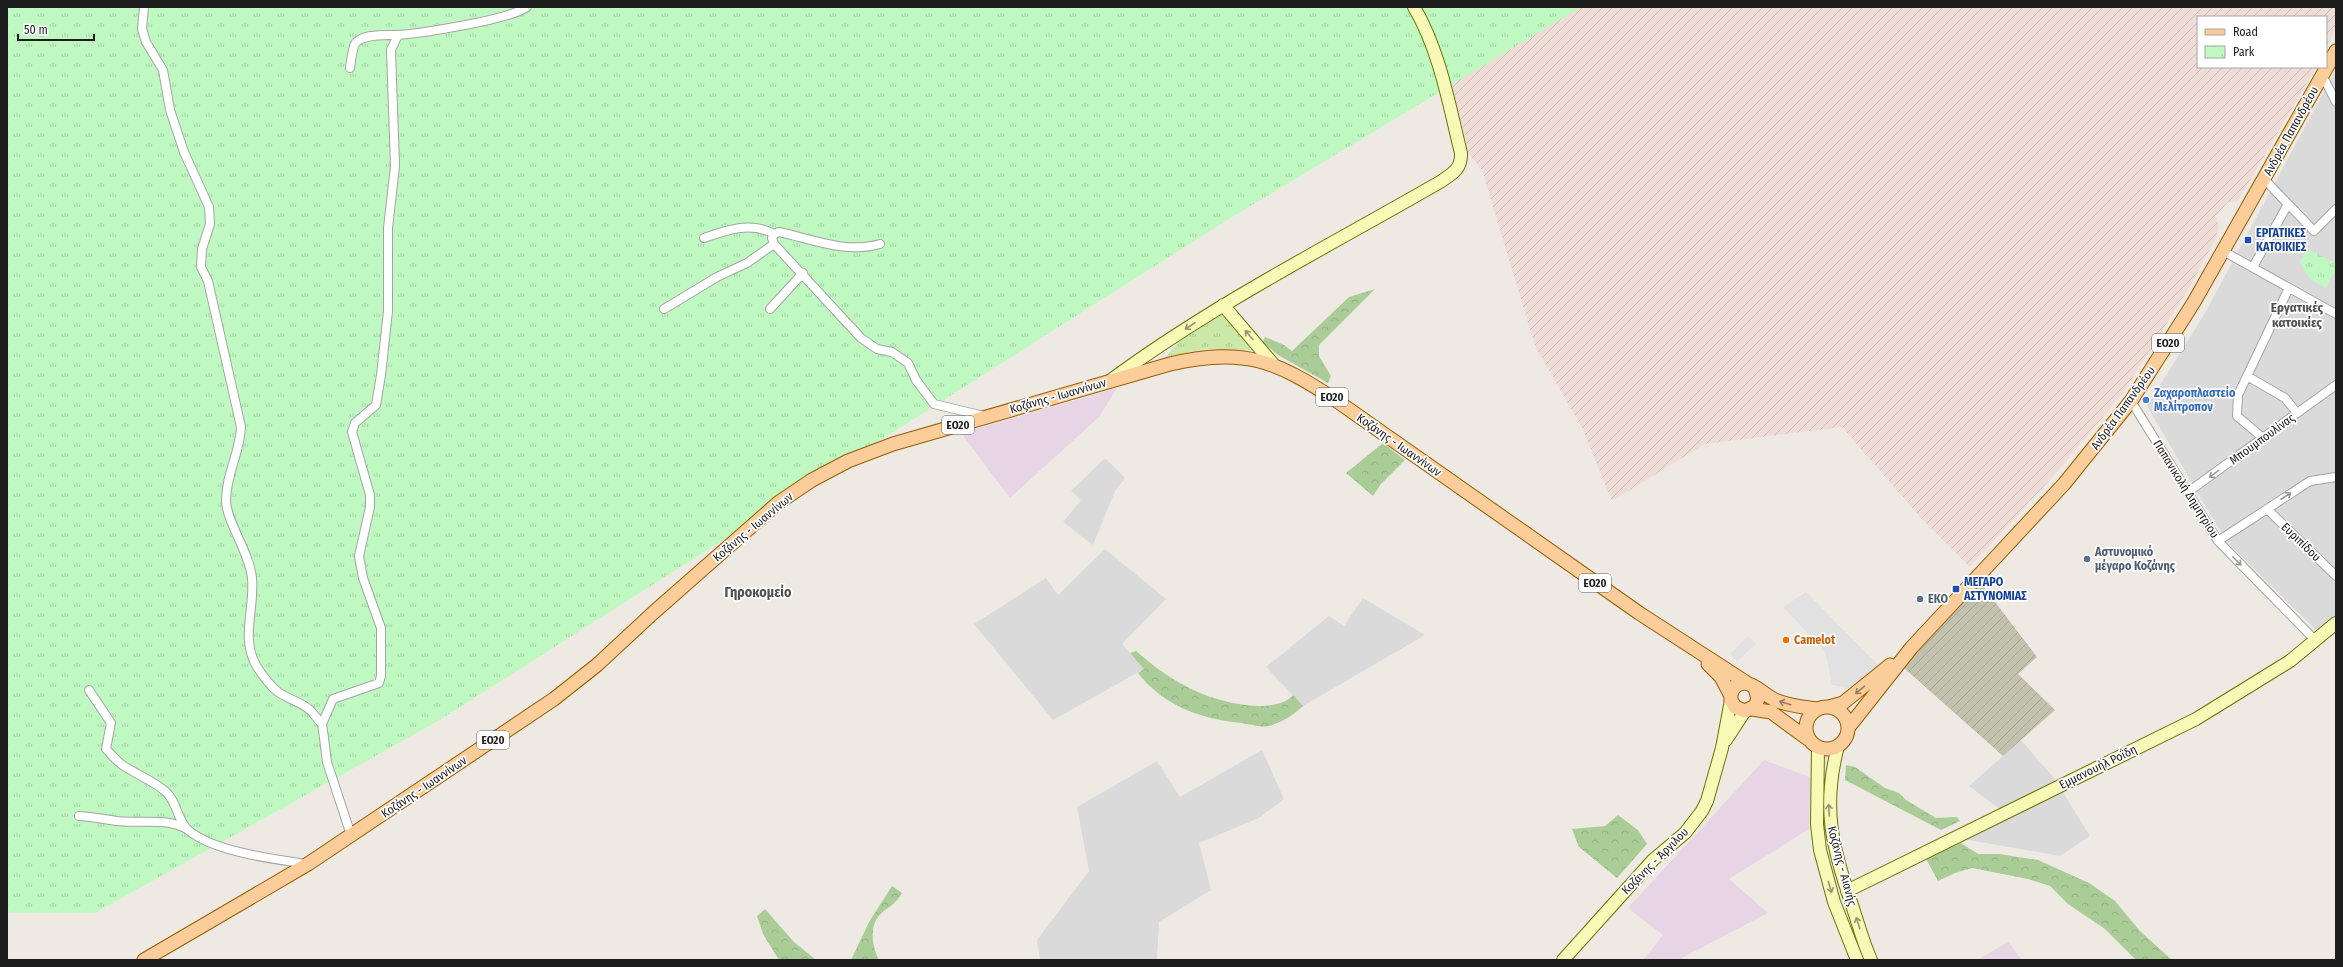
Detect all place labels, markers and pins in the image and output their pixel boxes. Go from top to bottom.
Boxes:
place label: ΕΡΓΑΤΙΚΕΣ ΚΑΤΟΙΚΙΕΣ [2256,226,2307,254]
marker: ΕΡΓΑΤΙΚΕΣ ΚΑΤΟΙΚΙΕΣ [2243,235,2253,245]
place label: Ζαχαροπλαστείο Μελίτροπον [2154,385,2236,414]
marker: Ζαχαροπλαστείο Μελίτροπον [2141,395,2151,405]
place label: Αστυνομικό μέγαρο Κοζάνης [2094,544,2176,573]
marker: Αστυνομικό μέγαρο Κοζάνης [2082,554,2092,564]
place label: ΜΕΓΑΡΟ ΑΣΤΥΝΟΜΙΑΣ [1963,575,2027,603]
marker: ΜΕΓΑΡΟ ΑΣΤΥΝΟΜΙΑΣ [1951,584,1961,594]
place label: EKO [1928,592,1948,606]
marker: EKO [1915,594,1925,604]
place label: Camelot [1794,633,1836,647]
marker: Camelot [1781,635,1791,645]

